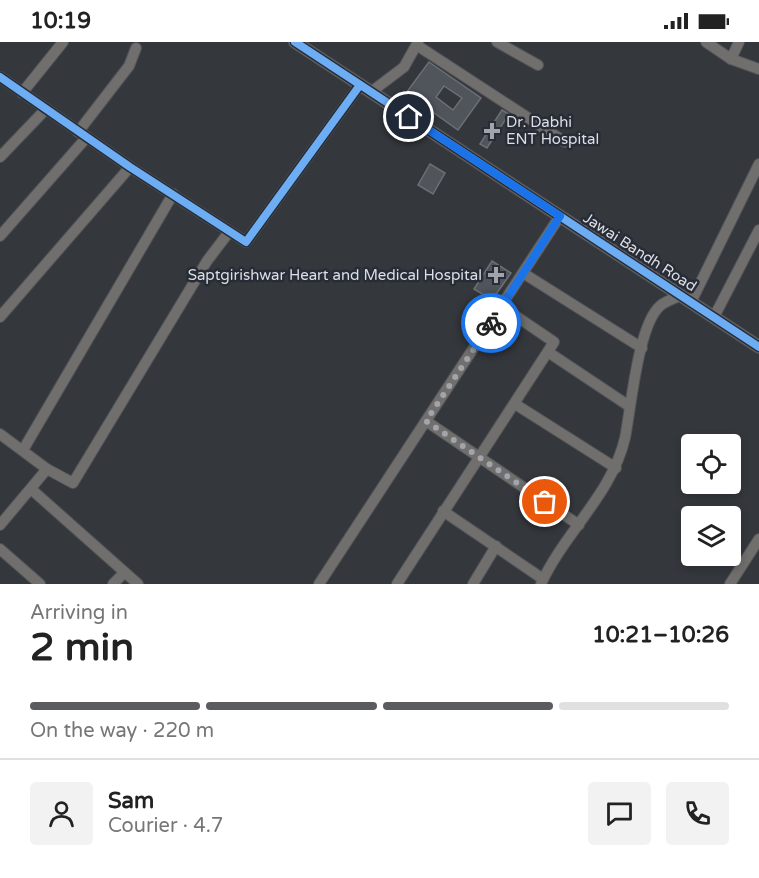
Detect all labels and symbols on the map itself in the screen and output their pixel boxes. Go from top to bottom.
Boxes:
pin [383,91,434,142]
place label: Dr. Dabhi ENT Hospital [506,113,599,148]
marker: Dr. Dabhi ENT Hospital [483,122,501,140]
street label: Jawai Bandh Road [580,209,700,295]
place label: Saptgirishwar Heart and Medical Hospital [188,266,482,284]
marker: Saptgirishwar Heart and Medical Hospital [487,266,505,284]
courier [461,293,521,353]
pin [519,476,570,527]

